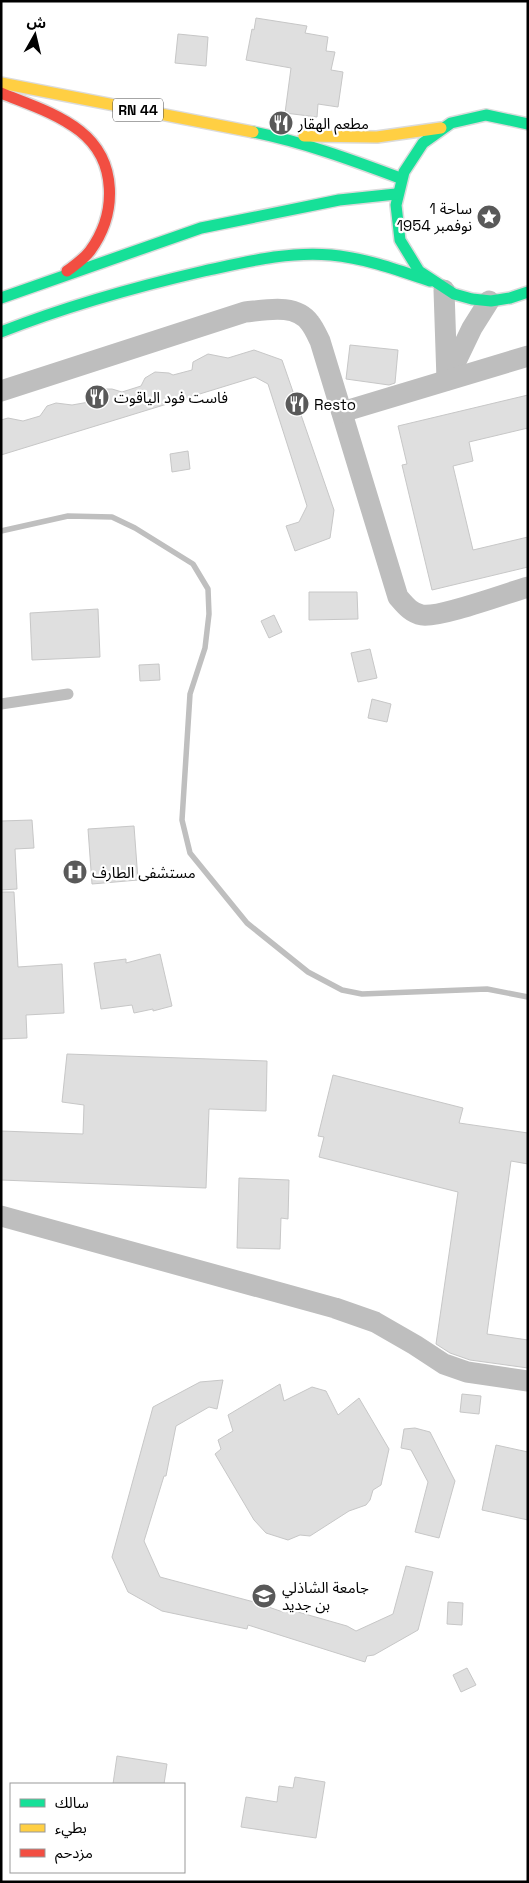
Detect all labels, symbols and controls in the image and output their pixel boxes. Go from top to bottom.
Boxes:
north arrow [10,10,60,60]
text: ش [26,12,48,32]
road number: RN 44 [113,98,163,122]
restaurant icon: مطعم الهقار [268,110,294,136]
place label: مطعم الهقار [297,114,369,135]
place label: ساحة 1 نوفمبر 1954 [397,199,472,235]
place icon: ساحة 1 نوفمبر 1954 [476,204,502,230]
restaurant icon: فاست فود الياقوت [84,384,110,410]
place label: فاست فود الياقوت [114,388,228,407]
restaurant icon: Resto [284,391,310,417]
place label: Resto [314,395,356,414]
hospital icon: مستشفى الطارف [62,859,88,885]
place label: مستشفى الطارف [92,863,196,882]
place label: جامعة الشاذلي بن جديد [282,1578,369,1614]
school or university icon: جامعة الشاذلي بن جديد [251,1583,277,1609]
legend [10,1783,185,1873]
text: سالك [55,1793,89,1812]
text: بطيء [55,1818,87,1839]
text: مزدحم [55,1843,93,1864]

